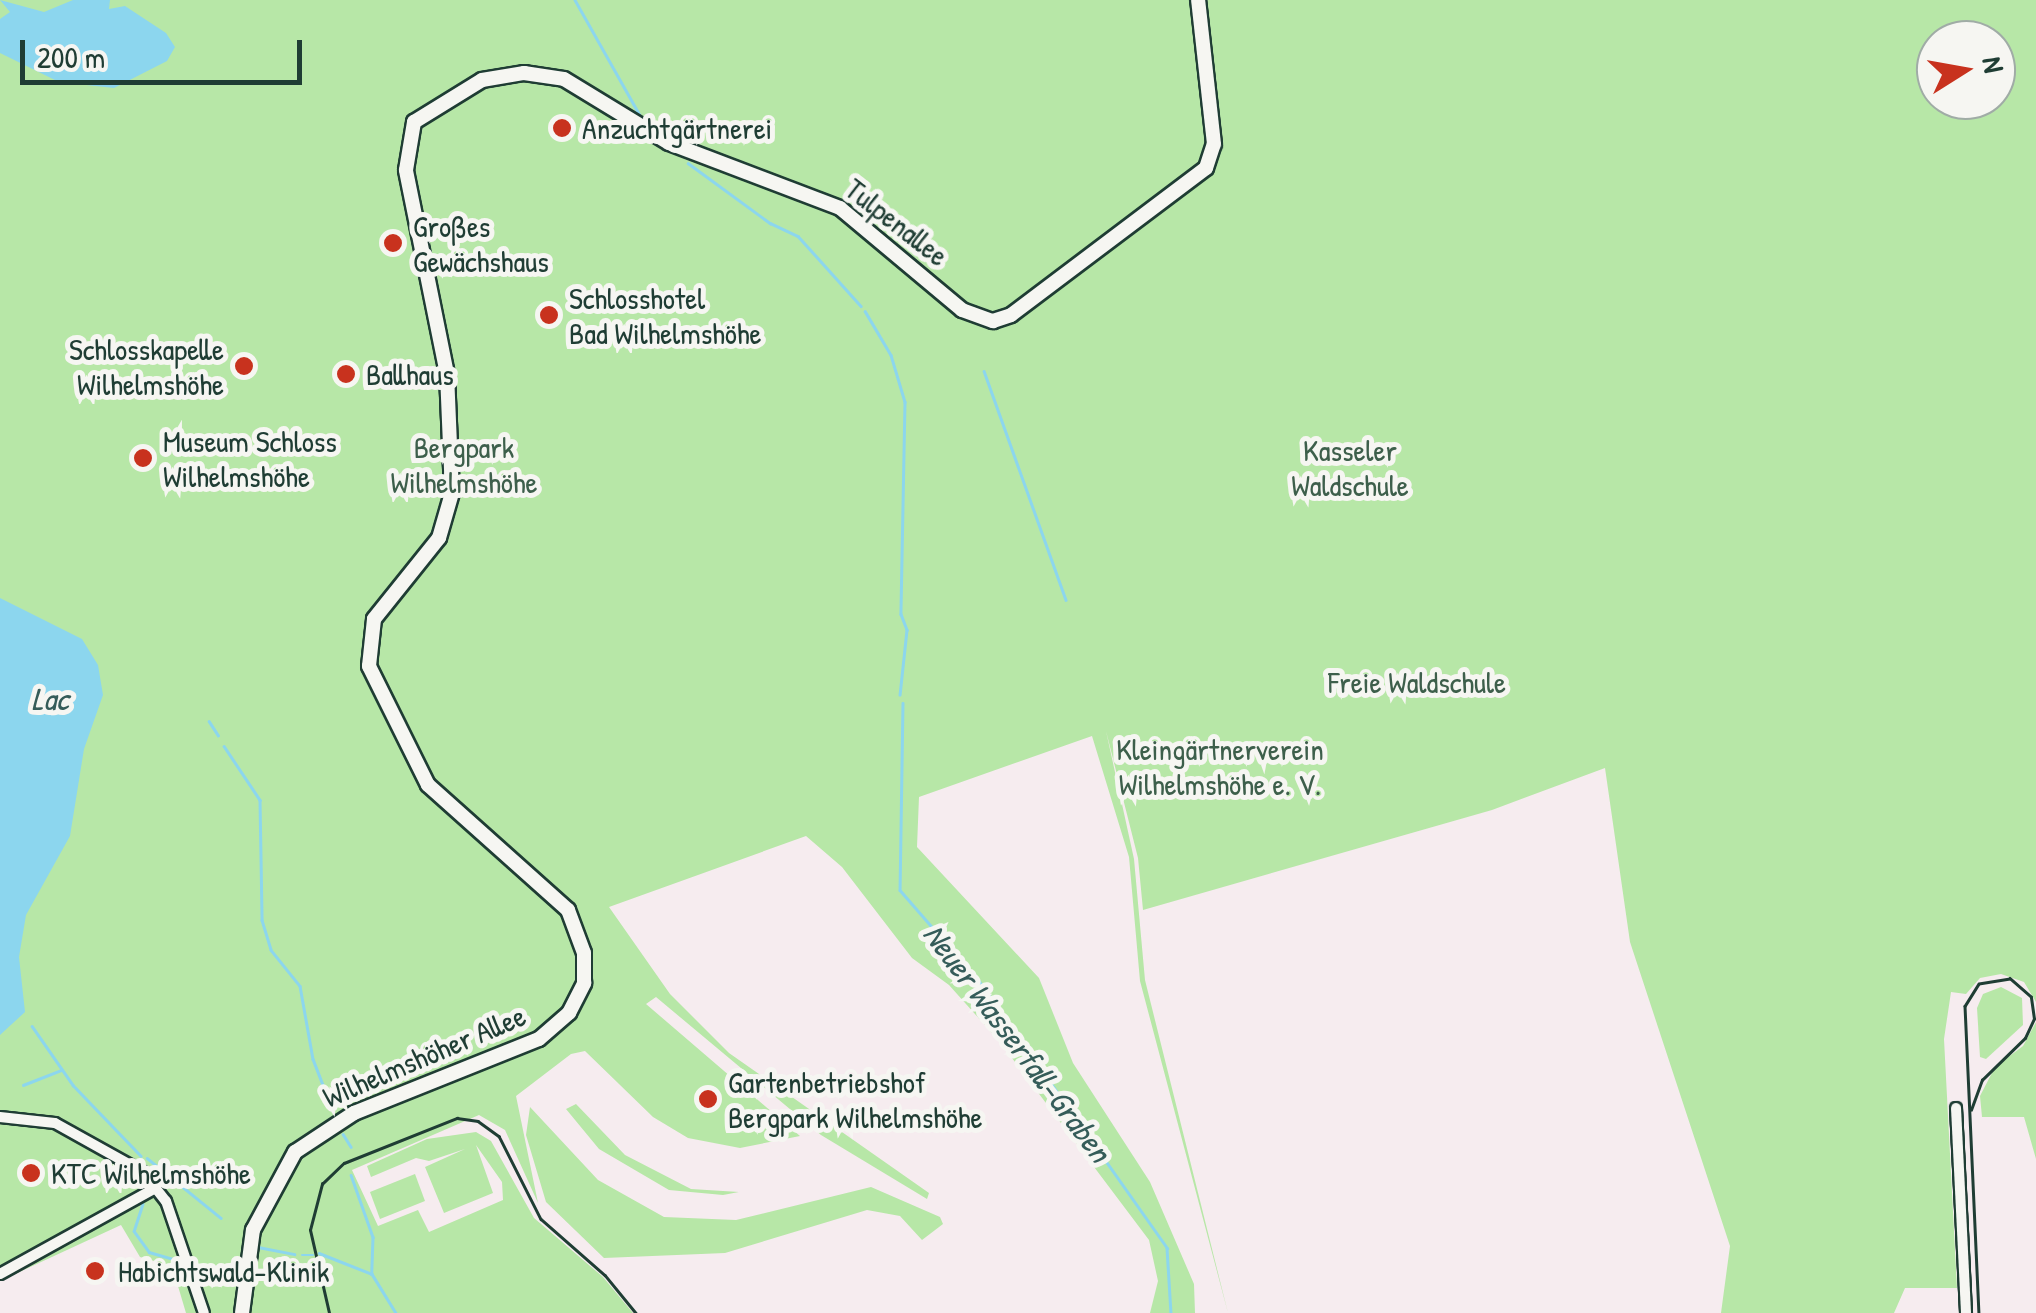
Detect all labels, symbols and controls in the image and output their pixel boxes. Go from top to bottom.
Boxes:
scale bar [25,20,308,82]
north arrow [1916,20,2016,120]
text: 200 m [37,37,105,77]
text: N [1973,54,2014,76]
place label: Anzuchtgärtnerei [582,110,772,146]
marker: Anzuchtgärtnerei [551,117,573,139]
street label: Tulpenallee [838,171,956,273]
place label: Großes Gewächshaus [413,208,549,278]
marker: Großes Gewächshaus [382,232,404,254]
place label: Schlosshotel Bad Wilhelmshöhe [569,280,761,350]
marker: Schlosshotel Bad Wilhelmshöhe [538,304,560,326]
place label: Schlosskapelle Wilhelmshöhe [69,331,224,402]
marker: Schlosskapelle Wilhelmshöhe [233,355,255,377]
place label: Ballhaus [366,356,454,392]
marker: Ballhaus [335,363,357,385]
place label: Museum Schloss Wilhelmshöhe [163,423,337,494]
park label: Bergpark Wilhelmshöhe [391,429,537,500]
park label: Kasseler Waldschule [1291,432,1409,502]
marker: Museum Schloss Wilhelmshöhe [132,447,154,469]
park label: Freie Waldschule [1328,664,1506,700]
water label: Lac [32,680,68,718]
park label: Kleingärtnerverein Wilhelmshöhe e. V. [1116,731,1324,802]
water label: Neuer Wasserfall-Graben [915,916,1119,1170]
street label: Wilhelmshöher Allee [317,997,531,1115]
place label: Gartenbetriebshof Bergpark Wilhelmshöhe [728,1064,982,1134]
marker: Gartenbetriebshof Bergpark Wilhelmshöhe [697,1088,719,1110]
place label: KTC Wilhelmshöhe [51,1155,251,1191]
marker: KTC Wilhelmshöhe [20,1162,42,1184]
place label: Habichtswald-Klinik [118,1253,330,1289]
marker: Habichtswald-Klinik [82,1258,108,1284]

